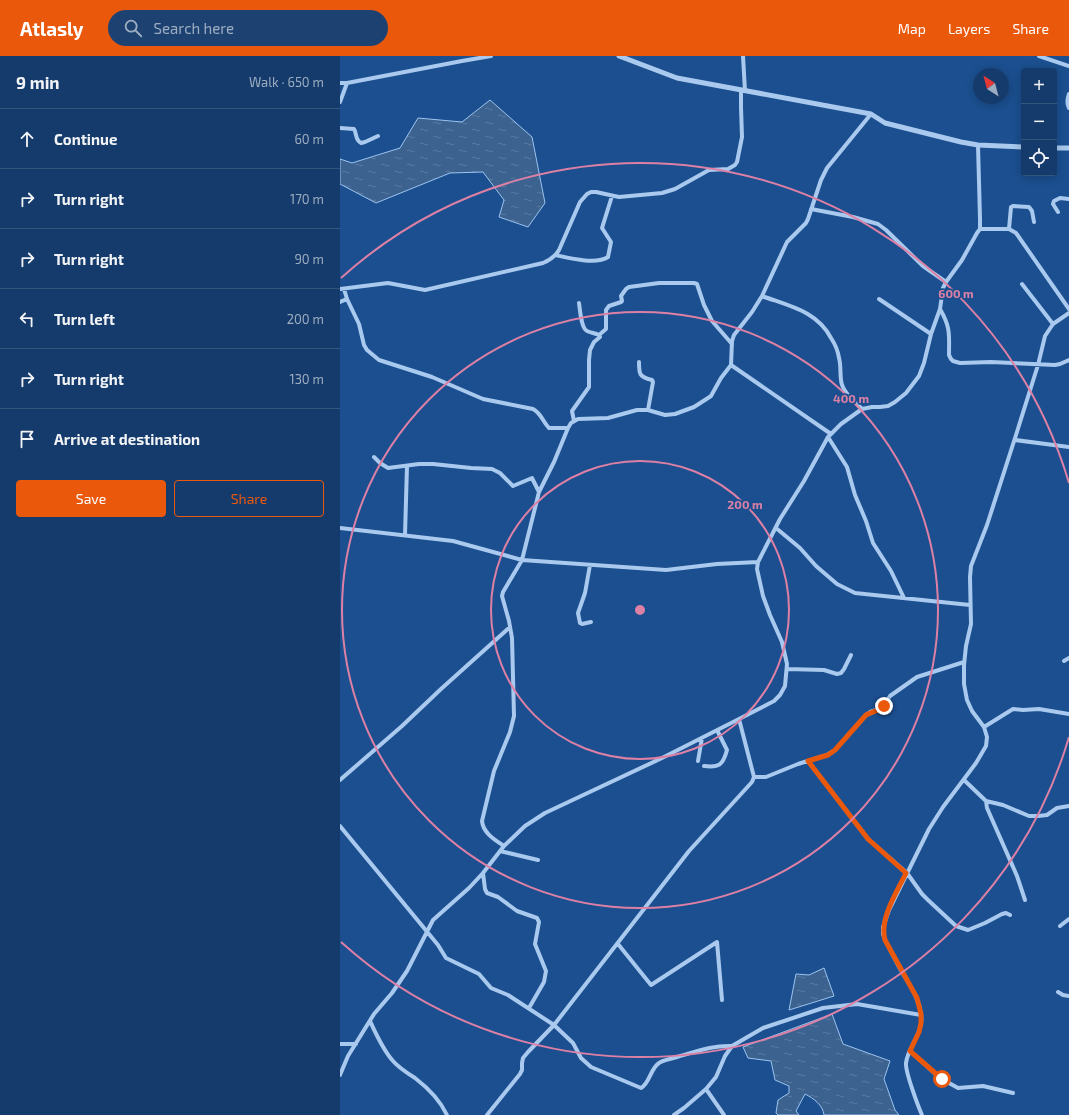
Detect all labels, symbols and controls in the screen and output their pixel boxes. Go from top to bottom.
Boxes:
search box [108,10,388,46]
text: Atlasly [20,17,84,40]
icon: search [122,17,144,39]
text: Search here [154,19,234,37]
text: Map [898,20,926,37]
text: Layers [948,20,990,37]
text: Share [1012,20,1049,37]
north arrow [973,68,1009,104]
map controls [1021,68,1057,176]
button: + [1021,68,1057,104]
text: 9 min [16,72,60,92]
text: Walk · 650 m [249,74,324,90]
button: − [1021,104,1057,140]
icon: ahead [16,128,38,150]
text: Continue [54,130,117,148]
text: 60 m [294,131,324,147]
button: locate [1021,140,1057,176]
icon: right [16,188,38,210]
text: Turn right [54,190,124,208]
text: 170 m [290,191,324,207]
icon: right [16,248,38,270]
text: Turn right [54,250,124,268]
text: 90 m [294,251,324,267]
text: 600 m [938,286,974,300]
icon: left [16,308,38,330]
text: Turn left [54,310,115,328]
text: 200 m [287,311,324,327]
icon: right [16,368,38,390]
text: Turn right [54,370,124,388]
text: 130 m [289,371,324,387]
text: 400 m [833,391,869,405]
icon: arrive [16,428,38,450]
text: Arrive at destination [54,430,200,448]
button: Save [16,480,166,517]
button: Share [174,480,324,517]
text: 200 m [727,497,763,511]
centre of rings [633,603,647,617]
route end [875,697,893,715]
route start [933,1070,951,1088]

